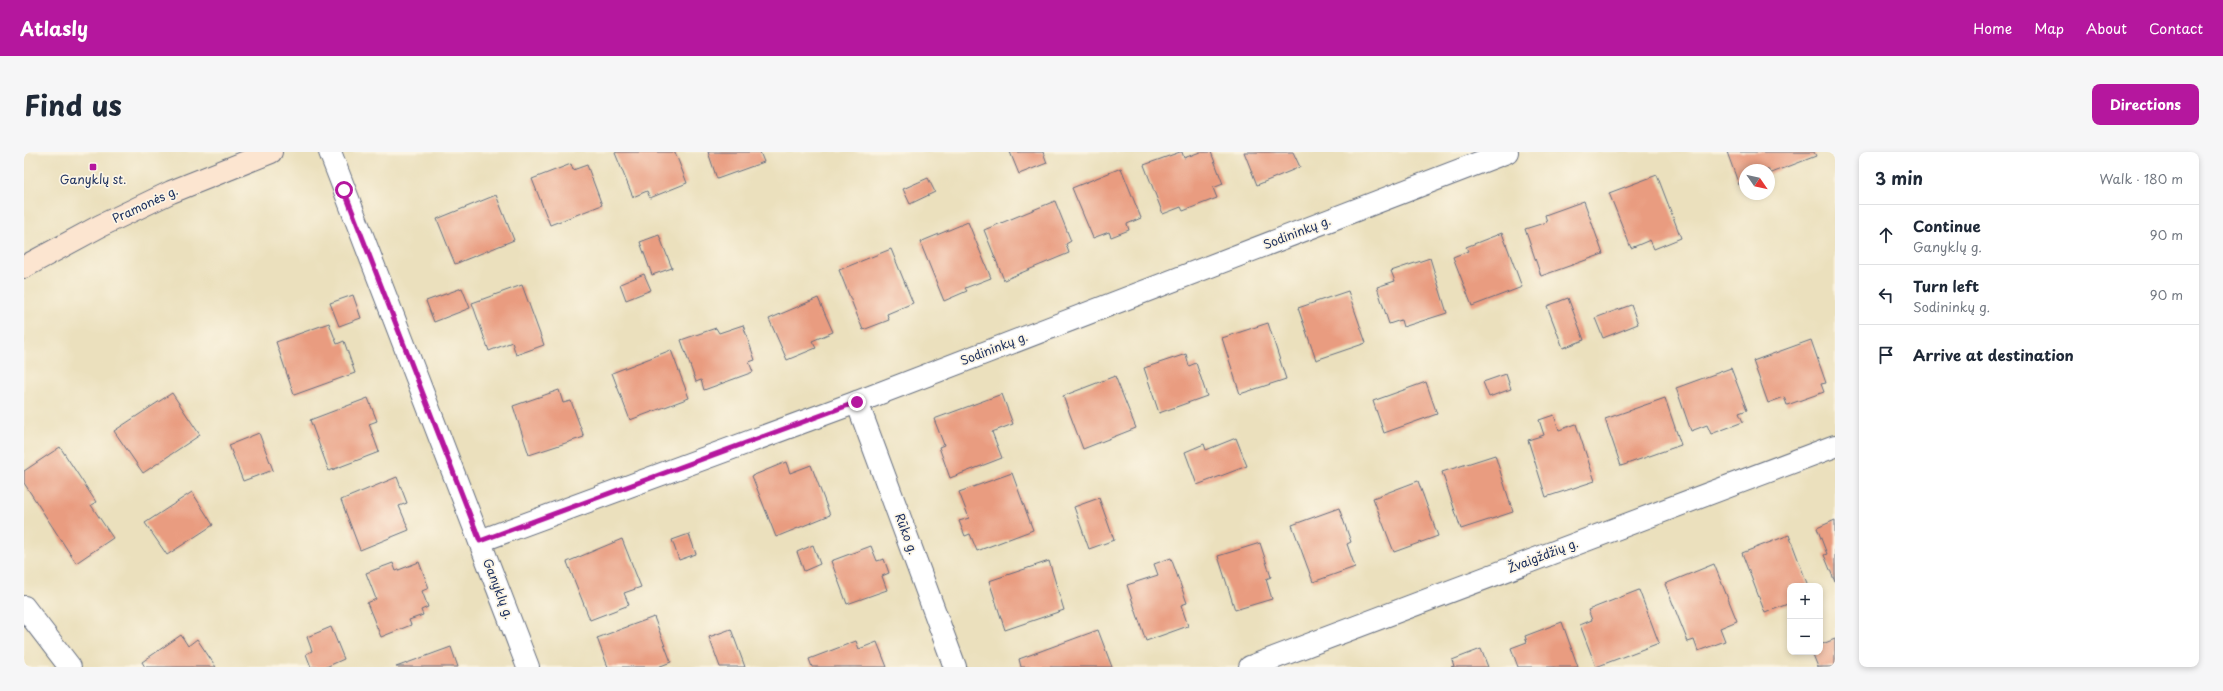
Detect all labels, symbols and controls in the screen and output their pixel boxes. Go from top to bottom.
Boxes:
text: Atlasly [20,14,88,42]
text: Home [1973,18,2012,39]
text: Map [2034,18,2064,39]
text: About [2086,18,2127,39]
text: Contact [2149,18,2203,39]
text: Find us [24,83,122,126]
button: Directions [2092,84,2199,125]
marker: Ganyklų st. [88,162,98,172]
north arrow [1739,164,1775,200]
text: 3 min [1875,165,1923,191]
text: Walk · 180 m [2100,169,2183,188]
place label: Ganyklų st. [60,170,126,188]
street label: Pramonės g. [109,181,180,227]
route start [335,181,353,199]
street label: Sodininkų g. [1260,211,1333,253]
text: Continue [1913,214,1981,237]
icon: ahead [1875,224,1897,246]
text: 90 m [2150,225,2183,244]
text: Ganyklų g. [1913,237,1982,256]
text: Turn left [1913,274,1979,297]
icon: left [1875,284,1897,306]
text: 90 m [2150,285,2183,304]
text: Sodininkų g. [1913,297,1990,316]
street label: Sodininkų g. [957,327,1030,369]
text: Arrive at destination [1913,343,2074,366]
icon: arrive [1875,344,1897,366]
route end [848,393,866,411]
street label: Rūko g. [891,510,923,557]
street label: Žvaigždžių g. [1505,533,1581,577]
street label: Ganyklų g. [479,556,519,622]
map controls [1787,583,1823,655]
button: + [1787,583,1823,619]
button: − [1787,619,1823,655]

